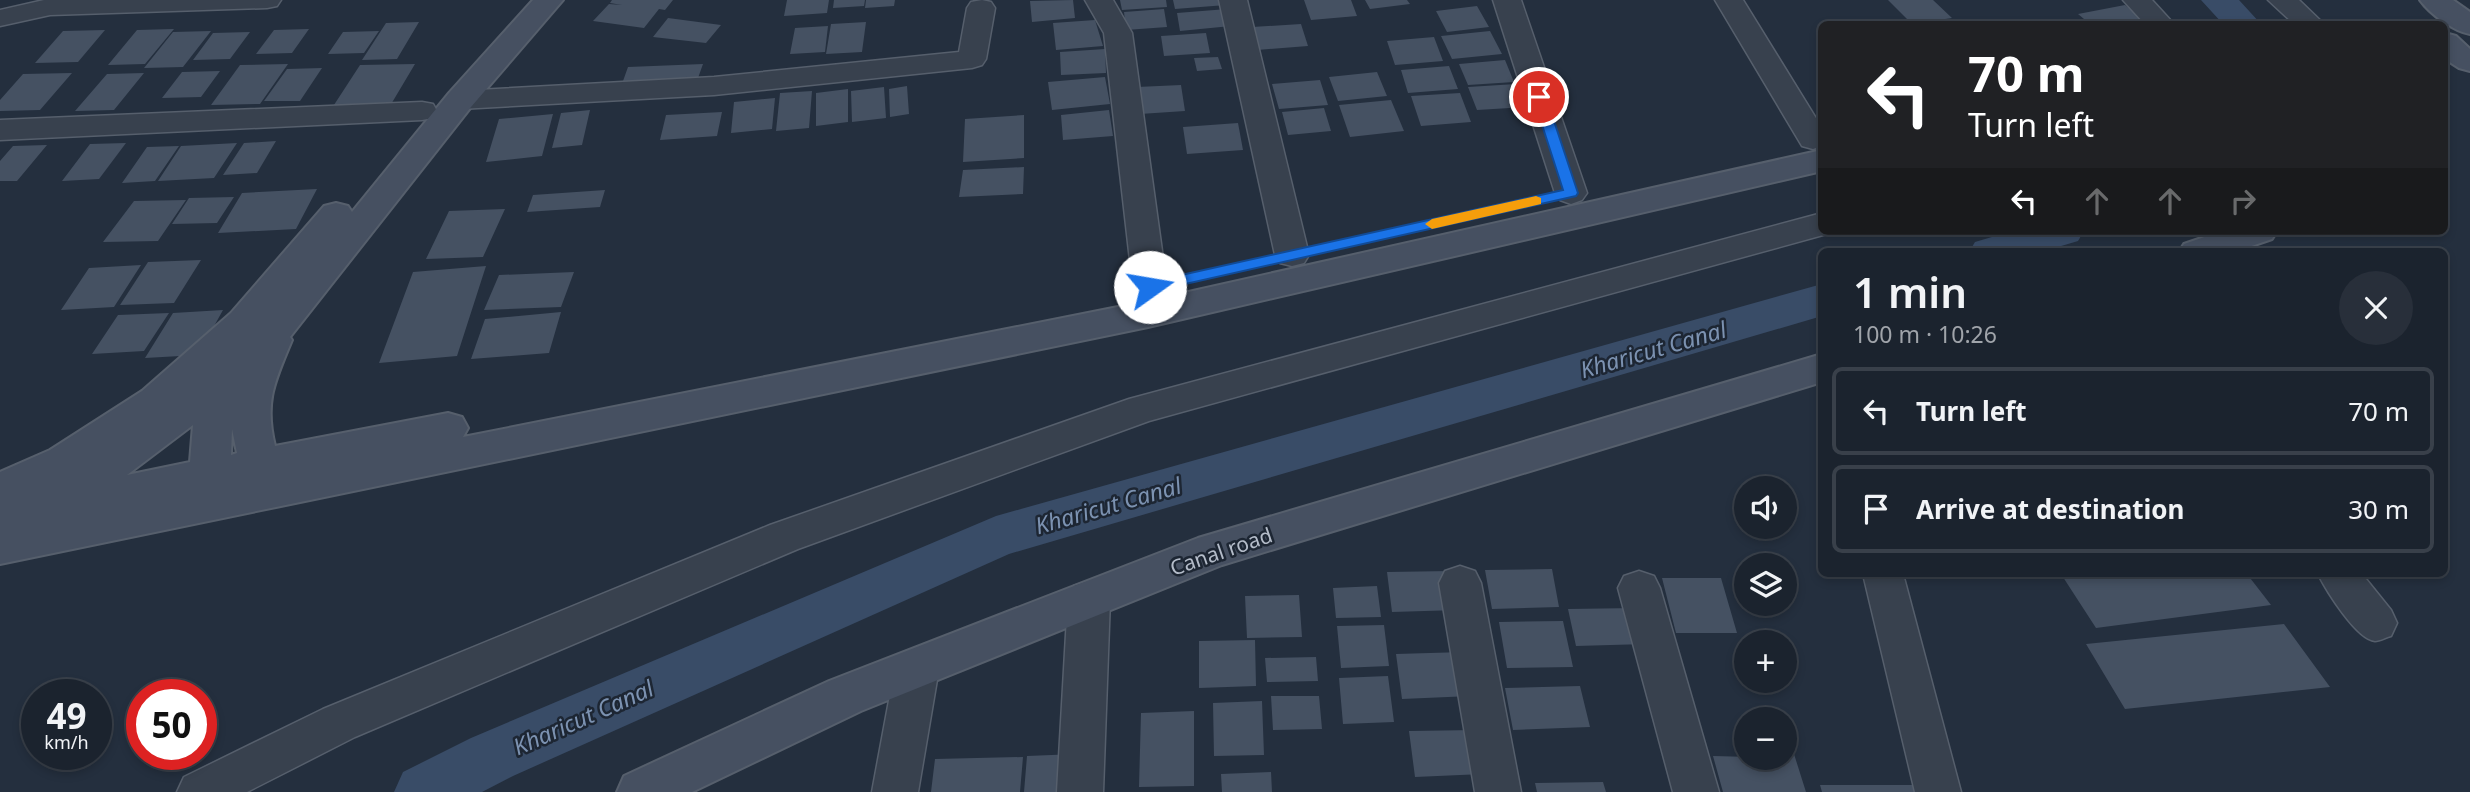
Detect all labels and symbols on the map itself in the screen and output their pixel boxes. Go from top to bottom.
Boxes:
pin [1509,67,1569,127]
position arrow [1113,250,1187,324]
water label: Kharicut Canal [1576,313,1731,385]
water label: Kharicut Canal [1031,469,1186,541]
street label: Canal road [1166,520,1276,582]
water label: Kharicut Canal [508,671,659,762]
speed limit sign: 50 [126,679,217,770]

